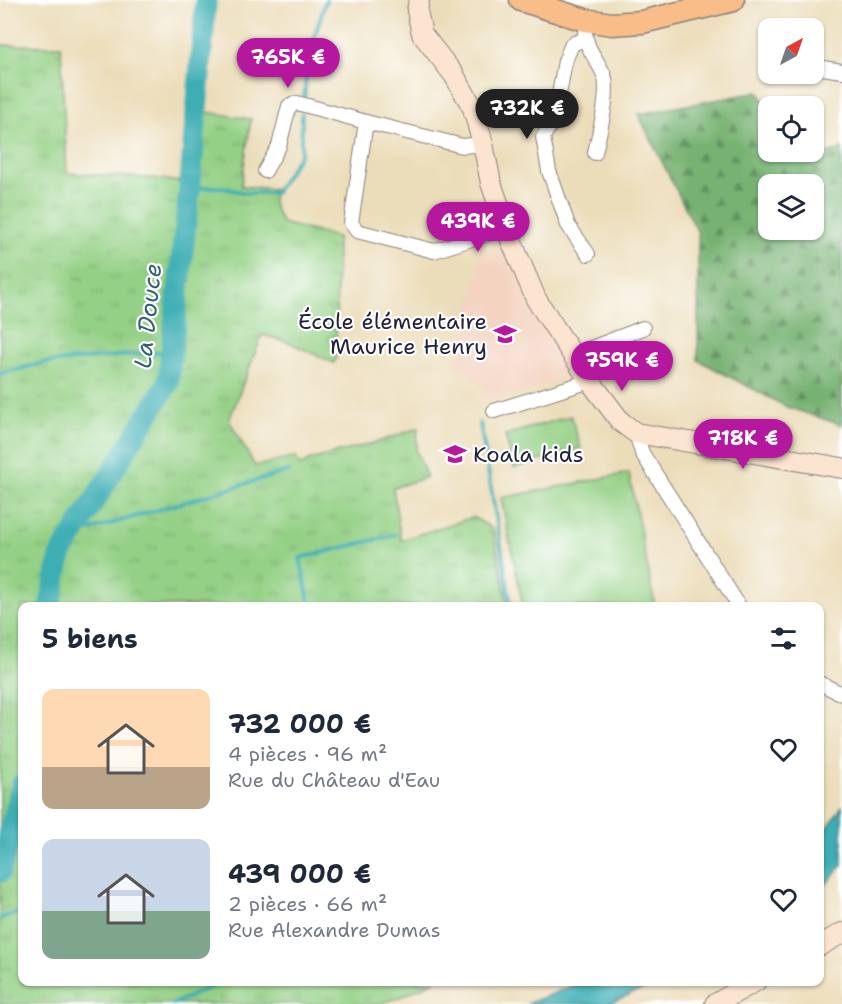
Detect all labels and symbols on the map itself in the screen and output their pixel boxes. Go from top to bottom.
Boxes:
north arrow [758,18,824,84]
pin: 765K € [239,38,337,89]
pin: 732K € [478,89,576,140]
pin: 439K € [429,202,527,253]
water label: La Douce [127,262,169,370]
place label: École élémentaire Maurice Henry [298,307,487,361]
school or university icon: École élémentaire Maurice Henry [492,321,518,347]
pin: 759K € [573,341,671,392]
pin: 718K € [694,419,792,470]
place label: Koala kids [473,440,584,469]
school or university icon: Koala kids [442,441,468,467]

